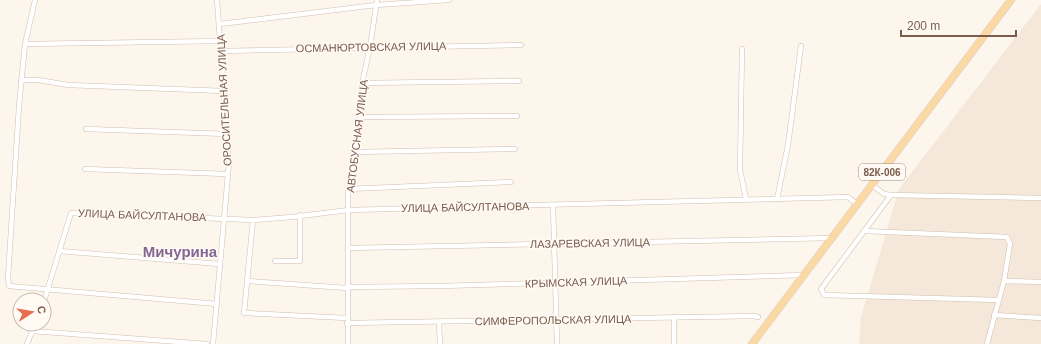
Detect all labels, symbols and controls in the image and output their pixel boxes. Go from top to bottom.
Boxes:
scale bar [901,12,1016,38]
text: 200 m [907,19,940,33]
street label: ОРОСИТЕЛЬНАЯ УЛИЦА [215,33,233,166]
street label: ОСМАНЮРТОВСКАЯ УЛИЦА [296,40,447,54]
street label: АВТОБУСНАЯ УЛИЦА [344,78,370,193]
road number: 82К-006 [859,164,905,180]
street label: УЛИЦА БАЙСУЛТАНОВА [401,200,530,214]
street label: УЛИЦА БАЙСУЛТАНОВА [78,207,207,223]
street label: ЛАЗАРЕВСКАЯ УЛИЦА [530,236,651,250]
district label: Мичурина [143,243,218,260]
street label: КРЫМСКАЯ УЛИЦА [525,274,628,290]
north arrow [12,292,52,332]
text: С [35,305,48,315]
street label: СИМФЕРОПОЛЬСКАЯ УЛИЦА [475,313,632,327]

